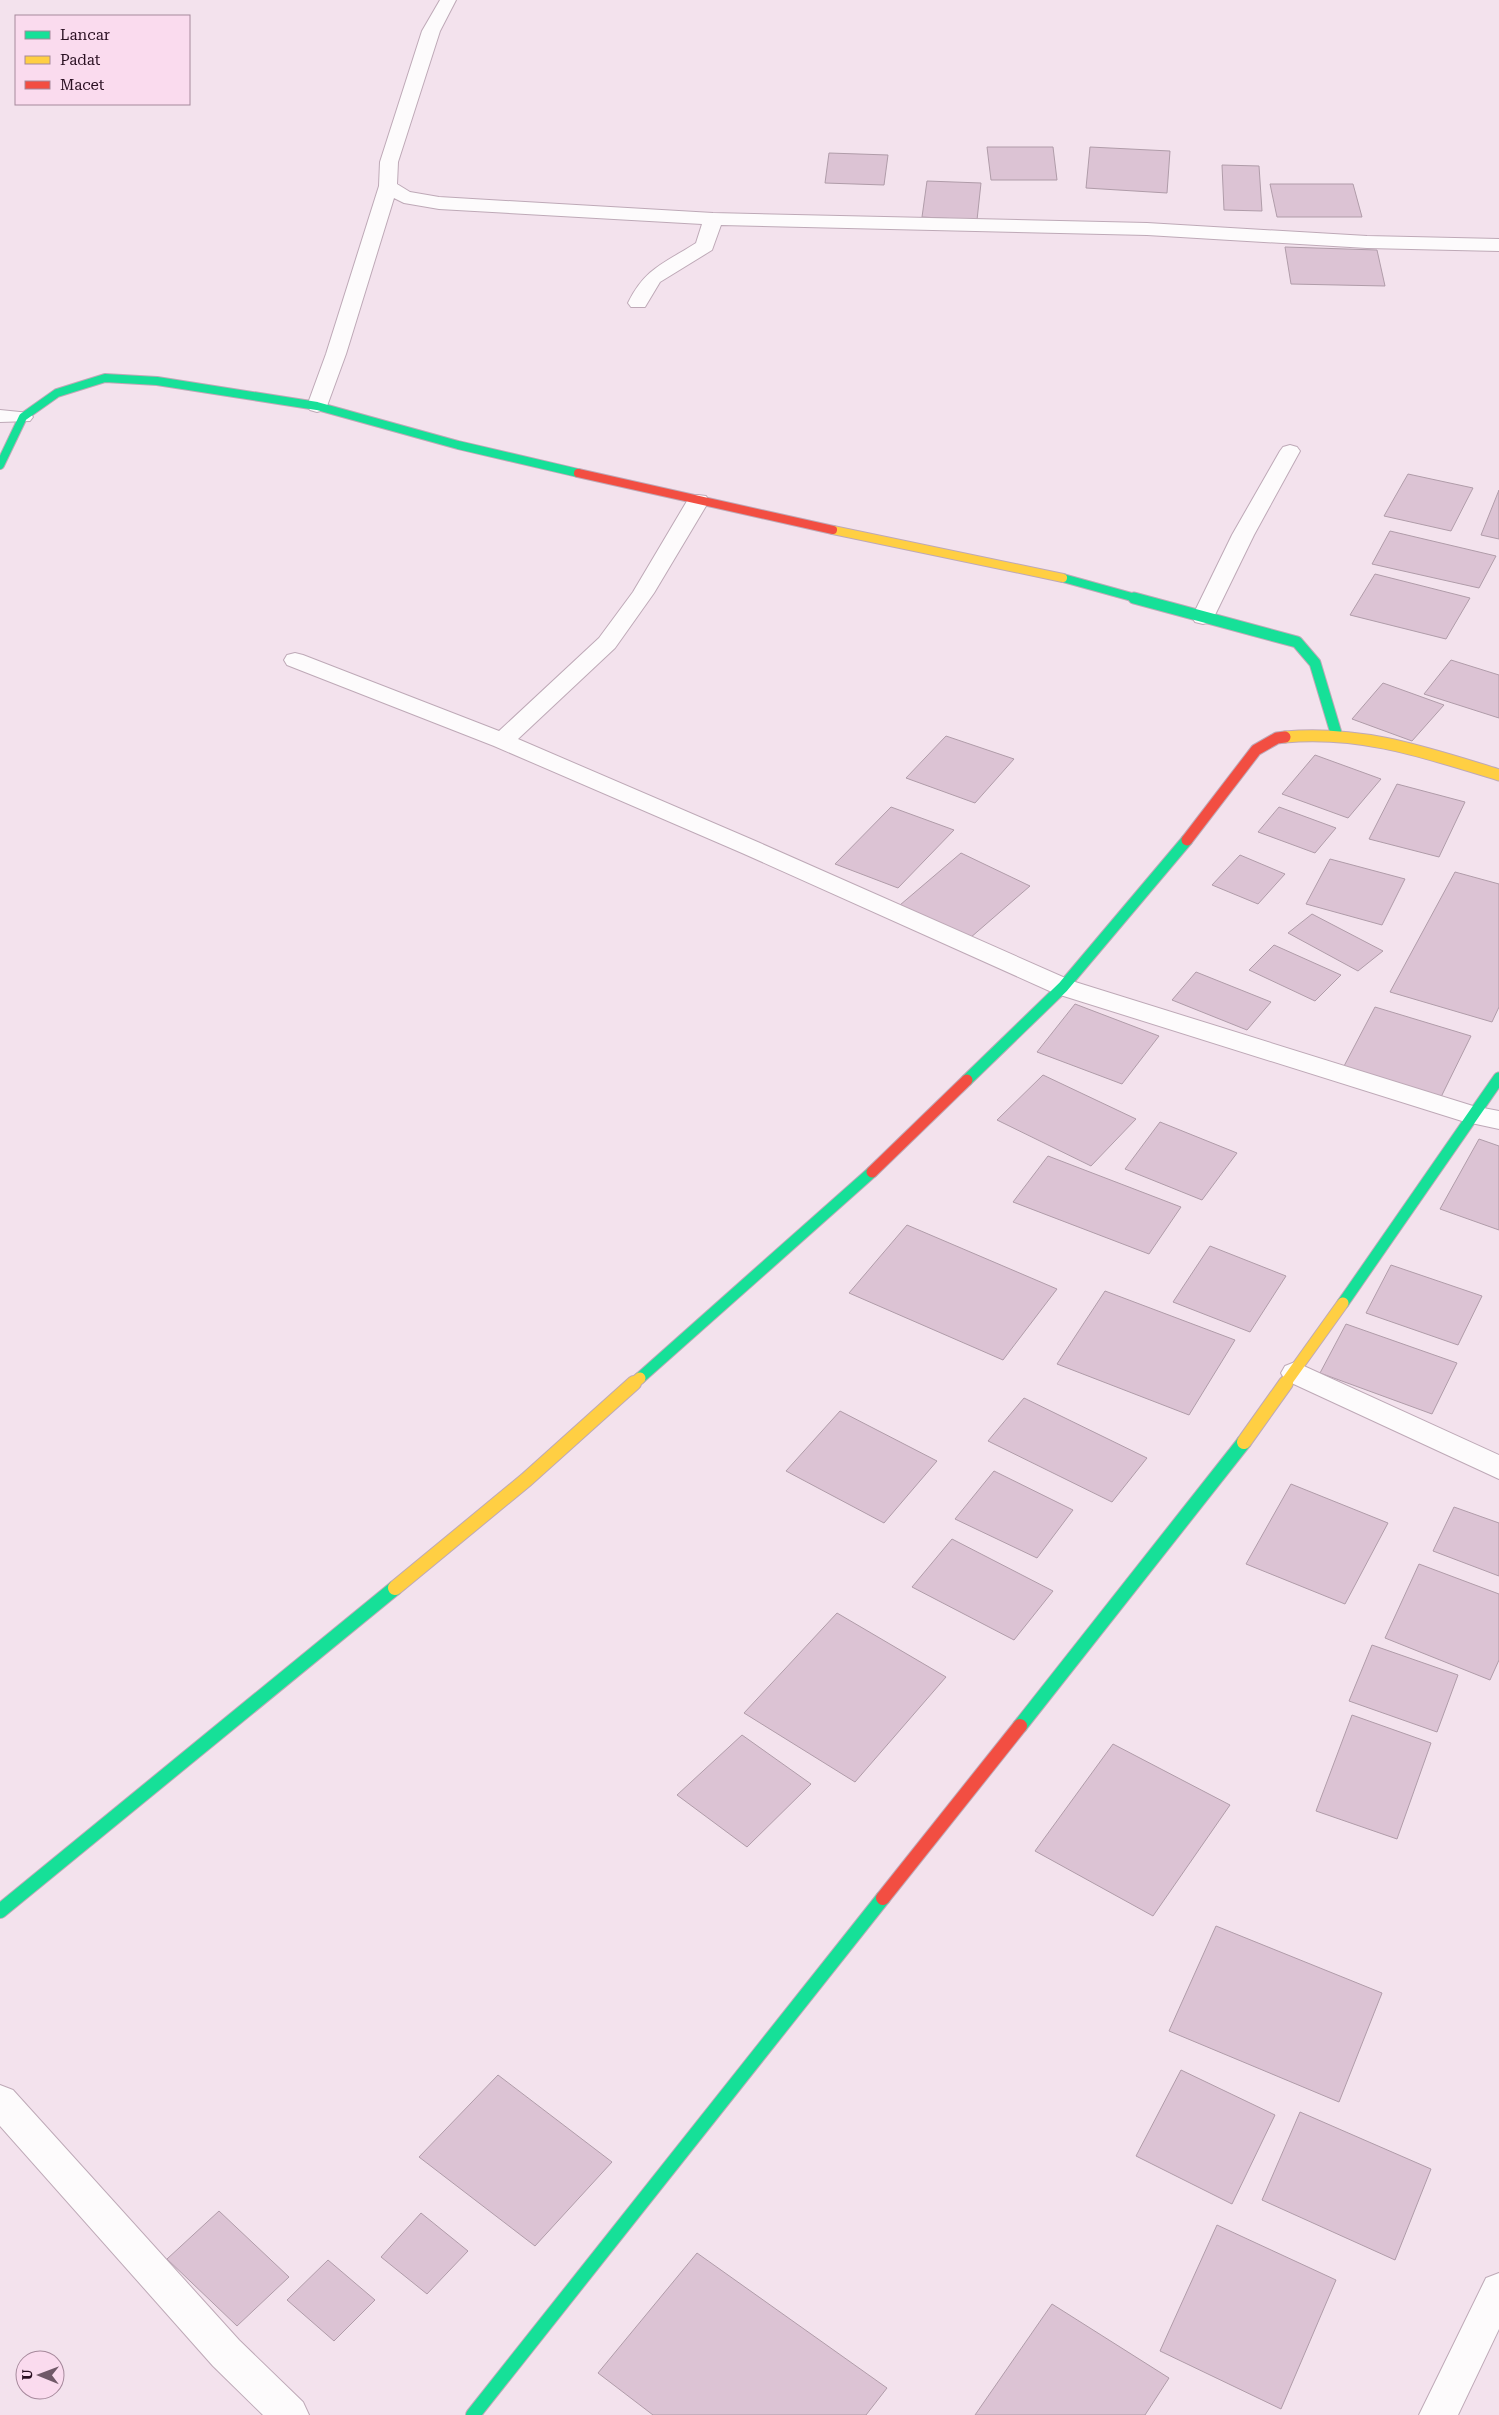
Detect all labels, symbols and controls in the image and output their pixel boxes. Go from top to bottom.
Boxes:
legend [15,15,190,105]
text: Lancar [60,26,110,44]
text: Padat [60,51,101,69]
text: Macet [60,76,105,94]
north arrow [15,2350,65,2400]
text: U [19,2369,35,2380]

